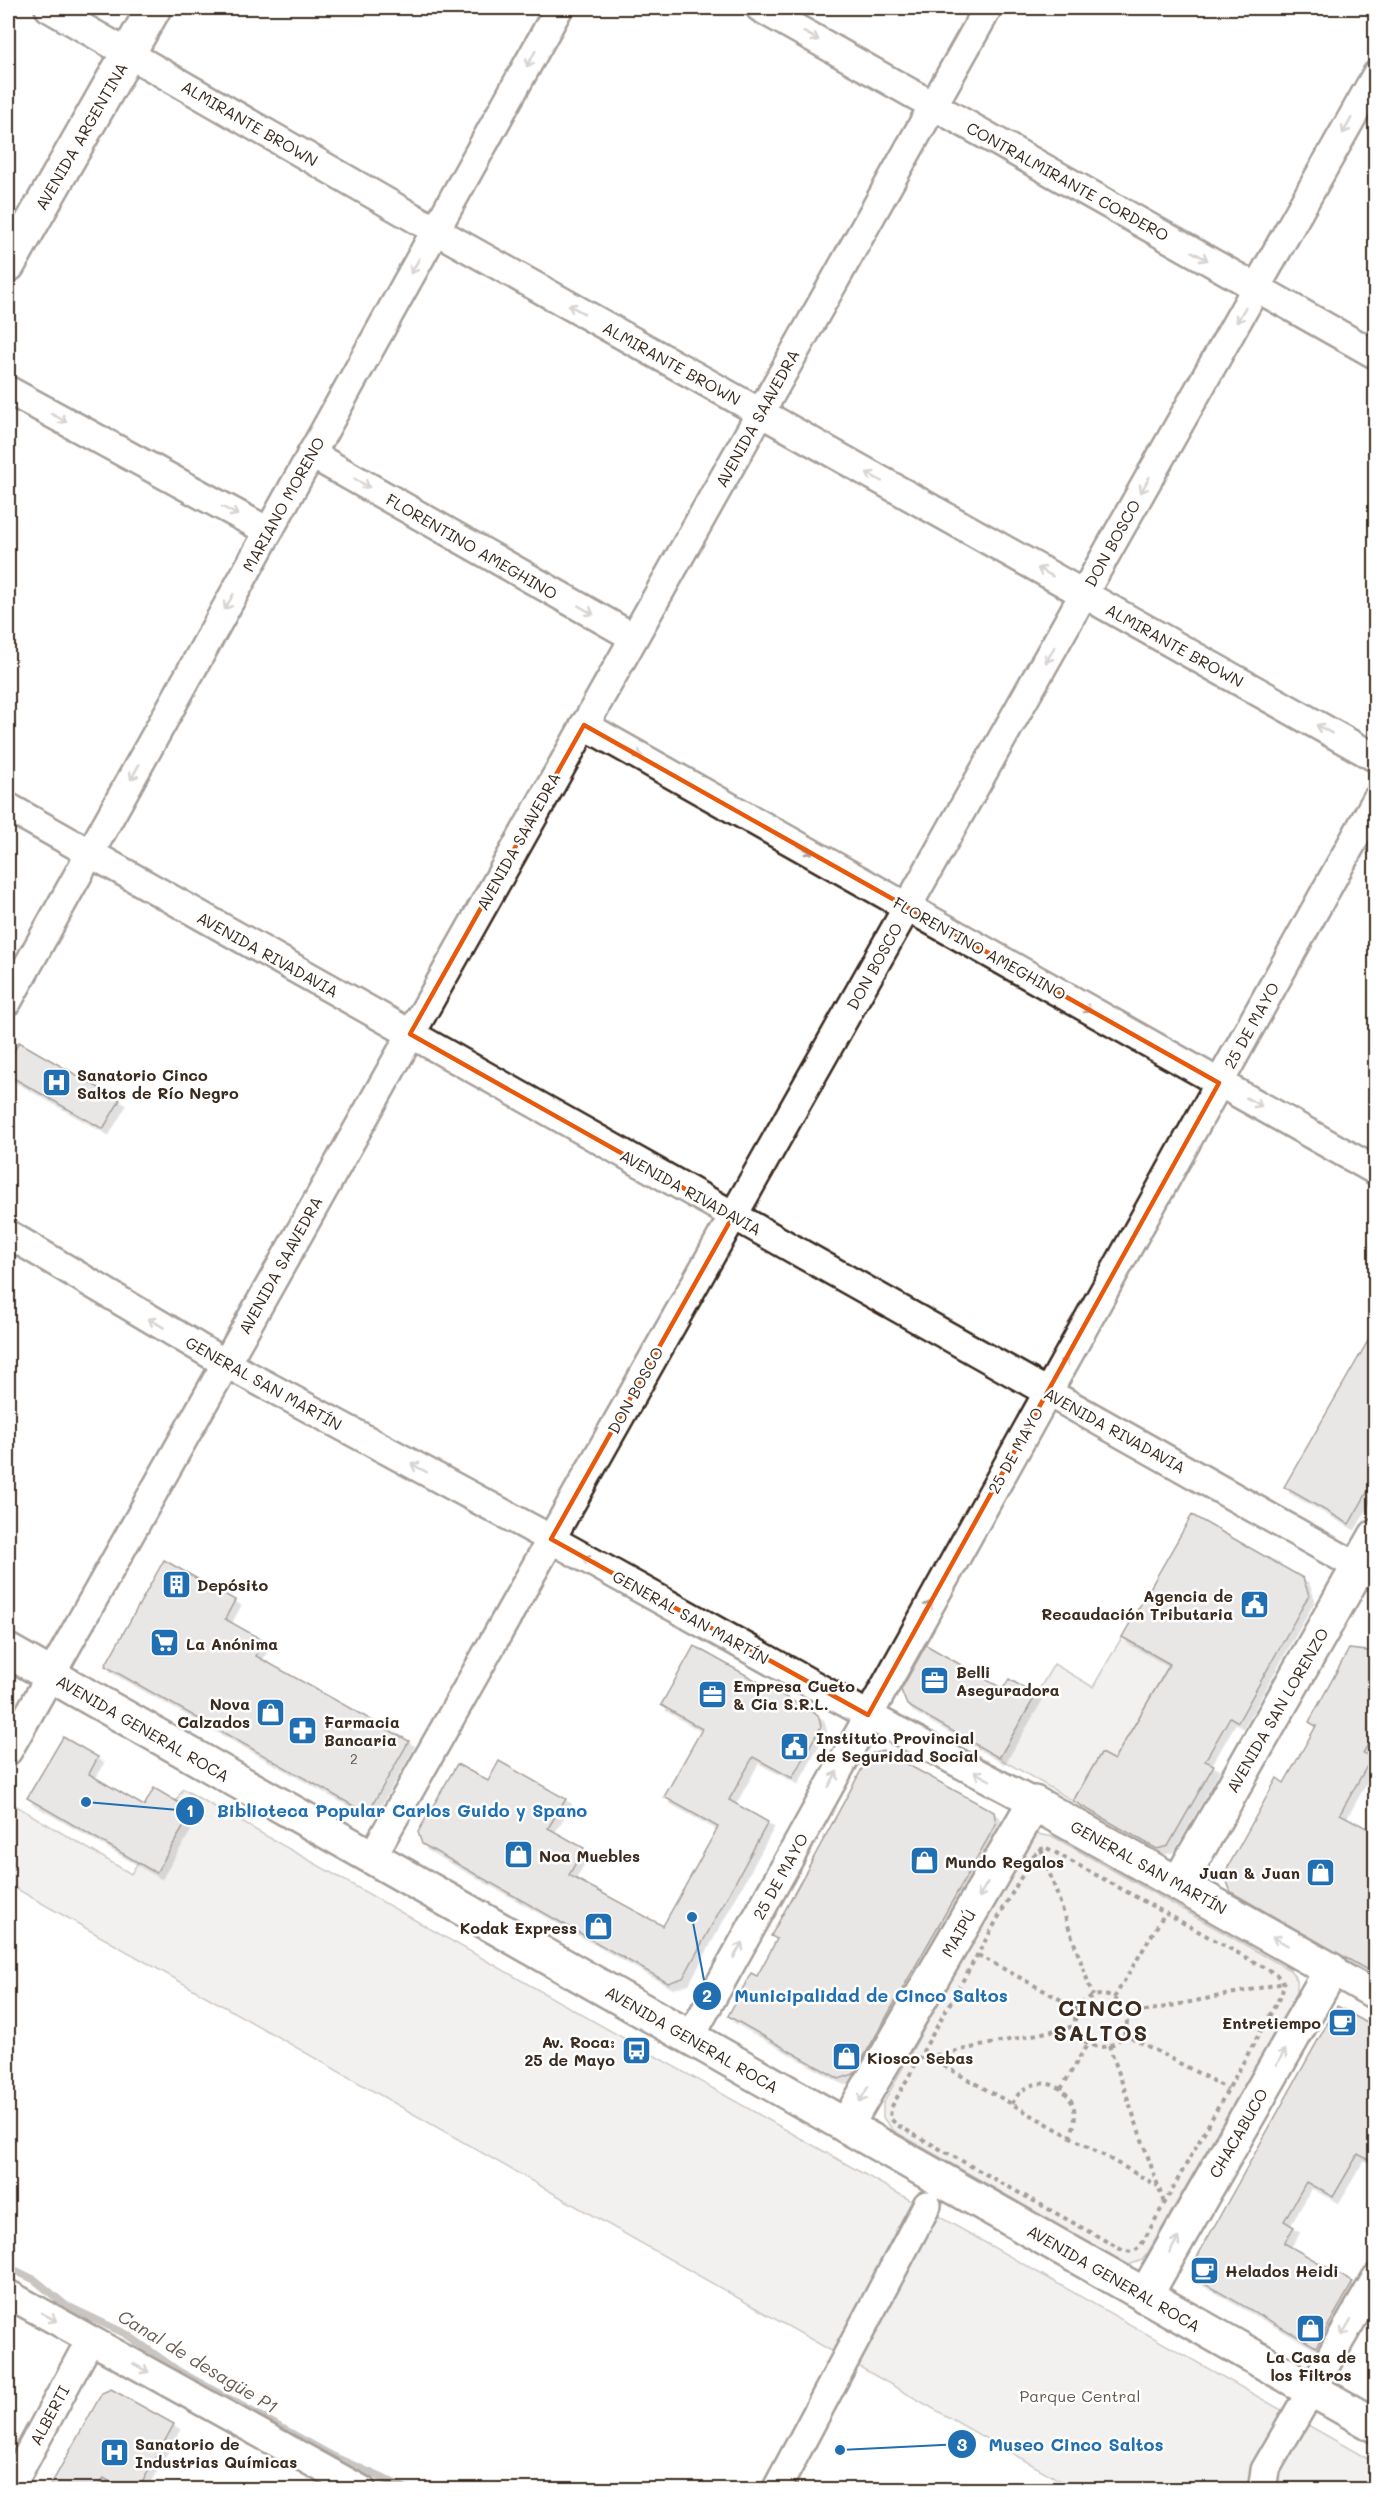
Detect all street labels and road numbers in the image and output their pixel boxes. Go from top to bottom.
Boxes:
street label: AVENIDA ARGENTINA [30,58,132,214]
street label: ALMIRANTE BROWN [178,75,322,171]
street label: CONTRALMIRANTE CORDERO [963,117,1173,245]
street label: ALMIRANTE BROWN [599,316,745,410]
street label: AVENIDA SAAVEDRA [710,345,804,491]
street label: MARIANO MORENO [237,433,329,575]
street label: FLORENTINO AMEGHINO [383,488,561,604]
street label: DON BOSCO [1079,496,1145,590]
street label: ALMIRANTE BROWN [1102,598,1248,692]
street label: AVENIDA SAAVEDRA [471,768,565,914]
street label: FLORENTINO AMEGHINO [890,892,1070,1004]
street label: AVENIDA RIVADAVIA [194,906,342,1002]
street label: DON BOSCO [841,919,907,1013]
street label: 25 DE MAYO [1219,978,1283,1072]
street label: AVENIDA RIVADAVIA [617,1144,765,1240]
street label: AVENIDA SAAVEDRA [233,1192,327,1338]
street label: GENERAL SAN MARTÍN [182,1331,346,1435]
street label: DON BOSCO [602,1343,668,1437]
street label: AVENIDA RIVADAVIA [1041,1382,1189,1478]
street label: 25 DE MAYO [983,1403,1047,1497]
street label: GENERAL SAN MARTÍN [609,1565,773,1669]
street label: AVENIDA SAN LORENZO [1221,1624,1333,1796]
street label: AVENIDA GENERAL ROCA [53,1670,233,1786]
street label: GENERAL SAN MARTÍN [1067,1815,1231,1919]
street label: 25 DE MAYO [748,1829,812,1923]
street label: MAIPÚ [936,1906,980,1960]
street label: AVENIDA GENERAL ROCA [602,1981,782,2097]
street label: CHACABUCO [1204,2084,1272,2182]
street label: AVENIDA GENERAL ROCA [1024,2220,1204,2336]
street label: ALBERTI [25,2381,73,2449]

